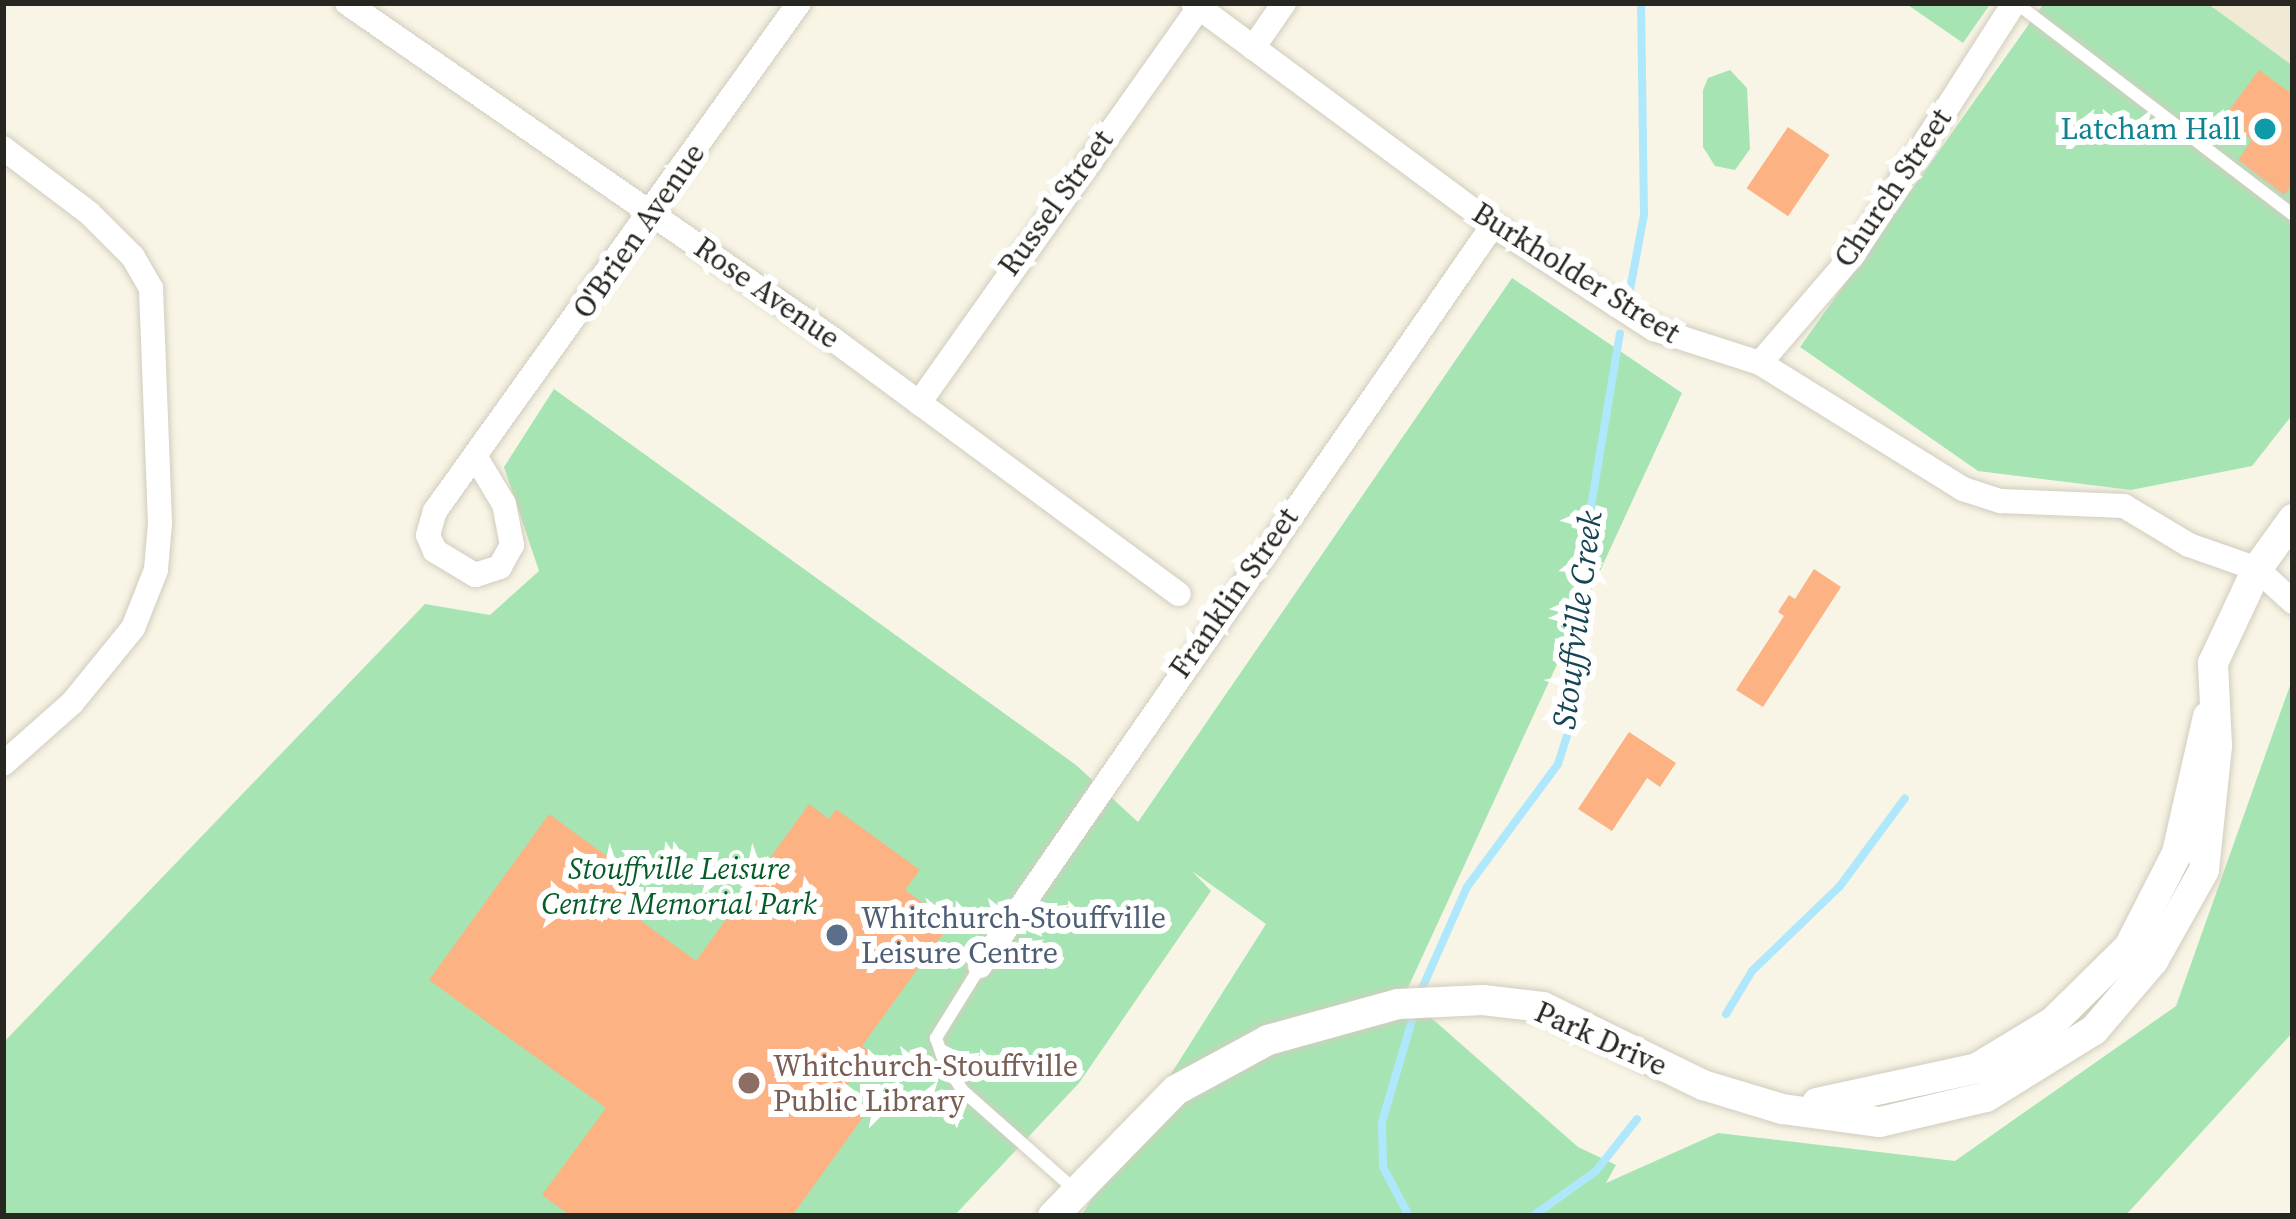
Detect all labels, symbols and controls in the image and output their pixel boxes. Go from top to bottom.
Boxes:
street label: Church Street [1827,102,1959,274]
place label: Latcham Hall [2060,111,2241,147]
marker: Latcham Hall [2252,116,2278,142]
street label: Russel Street [991,123,1121,283]
street label: O'Brien Avenue [565,137,713,325]
street label: Burkholder Street [1466,195,1686,351]
street label: Rose Avenue [687,230,847,356]
street label: Franklin Street [1162,501,1306,685]
water label: Stouffville Creek [1544,509,1610,731]
park label: Stouffville Leisure Centre Memorial Park [541,851,817,922]
place label: Whitchurch-Stouffville Leisure Centre [861,900,1166,970]
marker: Whitchurch-Stouffville Leisure Centre [824,922,850,948]
street label: Park Drive [1529,994,1673,1084]
place label: Whitchurch-Stouffville Public Library [773,1048,1078,1118]
marker: Whitchurch-Stouffville Public Library [736,1070,762,1096]

